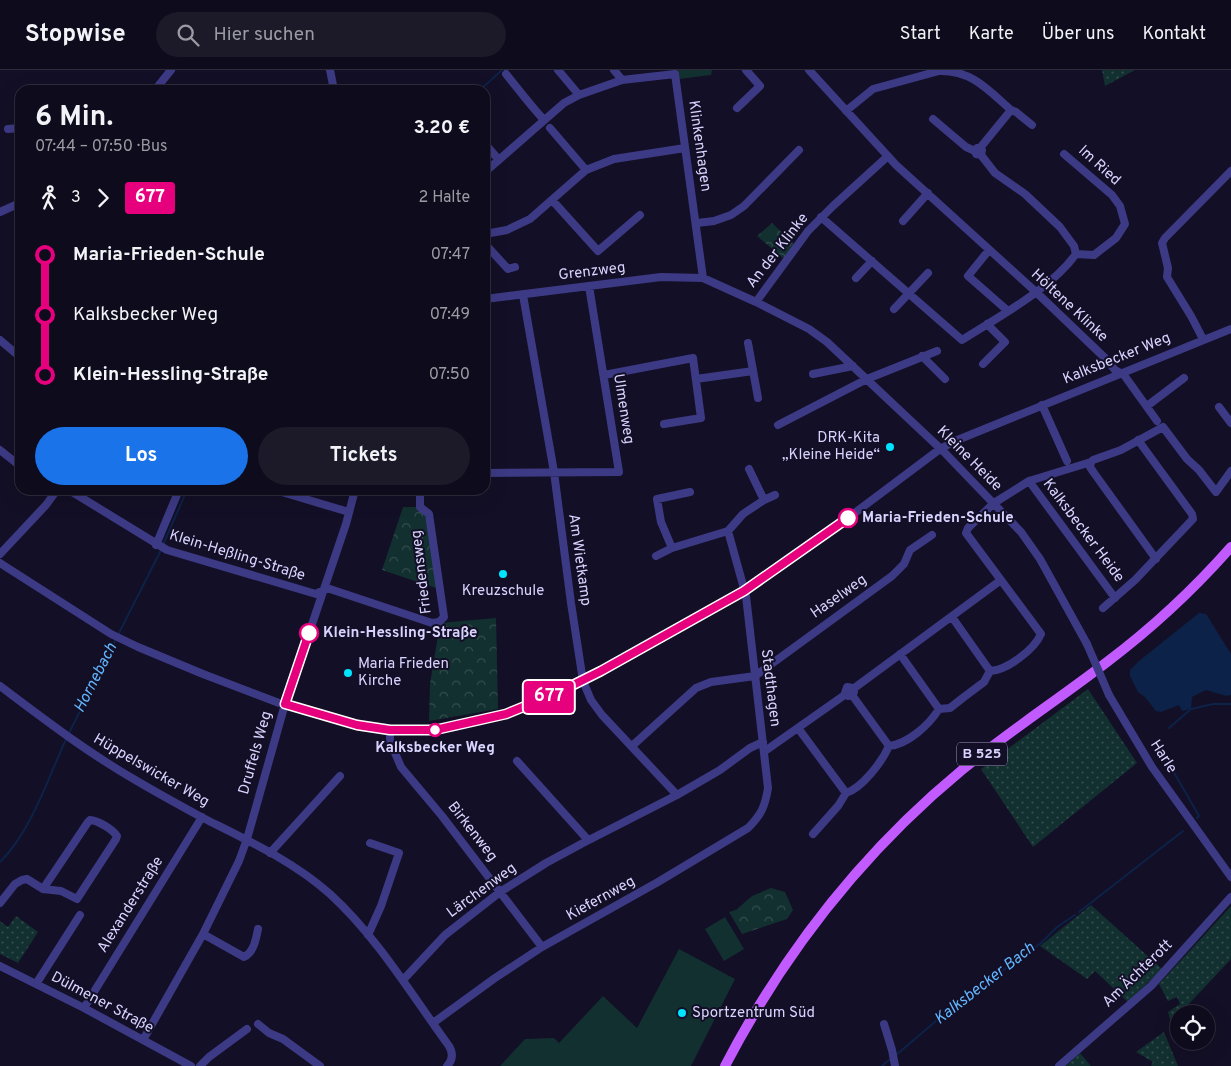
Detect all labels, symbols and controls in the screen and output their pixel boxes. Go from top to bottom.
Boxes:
search box [156,12,506,57]
text: Stopwise [25,20,126,50]
icon: search [174,21,202,49]
text: Hier suchen [214,23,315,47]
text: Start [900,23,941,46]
text: Karte [969,23,1014,46]
text: Über uns [1042,23,1114,46]
text: Kontakt [1142,23,1206,46]
street label: Klinkenhagen [683,99,715,193]
text: 6 Min. [35,100,113,136]
text: 3.20 € [414,116,470,140]
text: 07:44 – 07:50 · Bus [35,137,167,157]
street label: Im Ried [1074,142,1124,190]
icon: walk [35,184,63,212]
icon: forward [89,184,117,212]
text: 677 [135,186,165,209]
text: 3 [71,188,81,208]
text: 2 Halte [419,188,470,208]
street label: An der Klinke [743,210,813,292]
text: Maria-Frieden-Schule [73,243,265,267]
text: 07:47 [431,245,470,265]
street label: Grenzweg [557,258,627,286]
street label: Höltene Klinke [1027,265,1111,347]
text: Kalksbecker Weg [73,303,218,327]
text: 07:49 [430,305,470,325]
street label: Kalksbecker Weg [1060,329,1174,389]
text: Klein-Hessling-Straße [73,363,268,387]
text: 07:50 [429,365,470,385]
street label: Ulmenweg [608,372,638,446]
street label: Kleine Heide [932,422,1006,496]
button: Los [35,427,248,485]
button: Tickets [258,427,470,485]
place label: DRK-Kita „Kleine Heide“ [782,429,880,465]
marker: DRK-Kita „Kleine Heide“ [884,441,896,453]
street label: Kalksbecker Heide [1038,475,1128,587]
marker: Maria-Frieden-Schule [838,508,858,528]
place label: Maria-Frieden-Schule [862,509,1013,528]
street label: Am Wietkamp [563,513,595,607]
street label: Klein-Heßling-Straße [167,526,307,586]
street label: Friedensweg [407,529,437,615]
marker: Kreuzschule [497,568,509,580]
street label: Haselweg [807,571,871,623]
place label: Kreuzschule [462,582,544,601]
marker: Klein-Hessling-Straße [299,623,319,643]
place label: Klein-Hessling-Straße [323,624,477,643]
water label: Hornebach [70,640,122,716]
street label: Stadthagen [756,648,784,728]
place label: Maria Frieden Kirche [358,655,449,691]
marker: Maria Frieden Kirche [342,667,354,679]
line badge: 677 [520,681,578,713]
text: 677 [534,685,564,708]
street label: Druffels Weg [235,709,277,797]
marker: Kalksbecker Weg [428,723,442,737]
street label: Hüppelswicker Weg [90,730,212,812]
street label: Harle [1145,737,1181,777]
place label: Kalksbecker Weg [375,739,495,758]
road number: B 525 [957,742,1007,766]
street label: Birkenweg [443,798,501,866]
street label: Alexanderstraße [94,853,168,957]
street label: Lärchenweg [443,859,521,923]
street label: Kiefernweg [563,872,639,926]
street label: Am Ächterott [1098,935,1177,1012]
water label: Kalksbecker Bach [931,938,1040,1030]
street label: Dülmener Straße [47,968,157,1038]
place label: Sportzentrum Süd [692,1004,815,1023]
map controls [1170,1005,1215,1050]
button: locate [1170,1005,1215,1050]
marker: Sportzentrum Süd [676,1007,688,1019]

